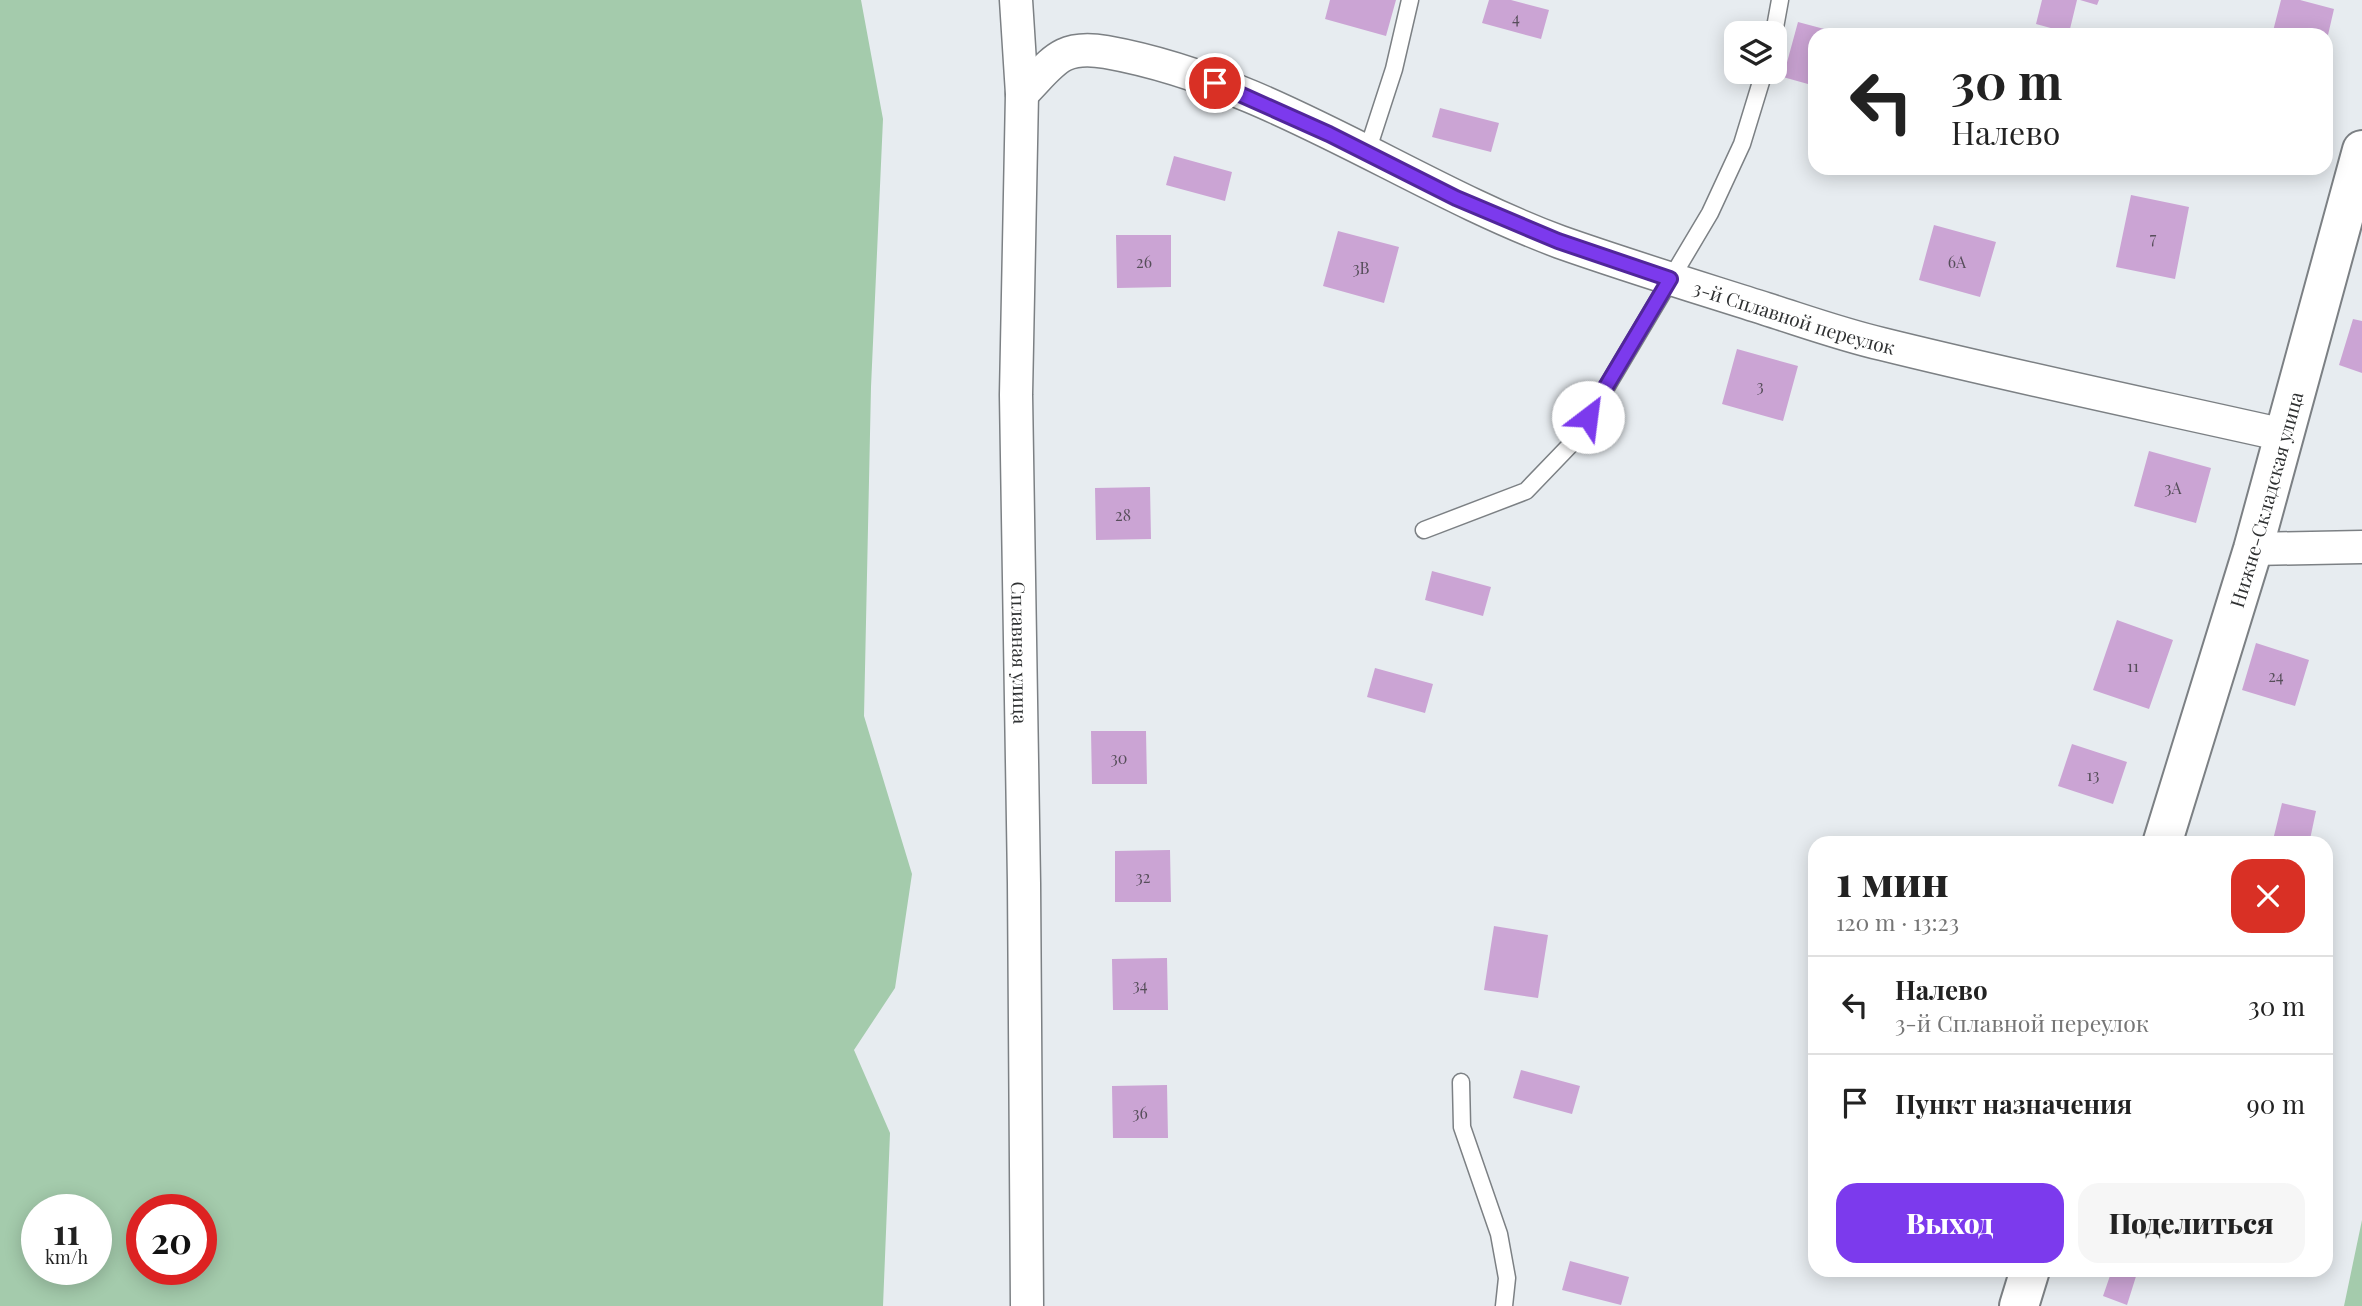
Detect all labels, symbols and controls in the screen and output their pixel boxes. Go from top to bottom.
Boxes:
house number: 4 [1512,7,1520,28]
map controls [1724,21,1787,84]
button: layers [1724,21,1787,84]
text: 30 m [1951,47,2062,112]
pin [1185,53,1245,113]
icon: left [1836,56,1927,147]
icon: arrive [1196,64,1234,102]
text: Налево [1951,110,2060,153]
house number: 7 [2150,227,2157,248]
house number: 26 [1136,251,1152,272]
house number: 6А [1948,251,1967,272]
house number: 3В [1352,257,1370,278]
street label: 3-й Сплавной переулок [1690,274,1898,360]
house number: 3 [1756,375,1764,396]
position arrow [1551,380,1625,454]
street label: Нижне-Складская улица [2223,388,2309,610]
house number: 3А [2164,477,2183,498]
house number: 28 [1115,504,1131,525]
street label: Сплавная улица [1006,581,1034,725]
house number: 11 [2127,655,2139,676]
house number: 24 [2268,665,2284,686]
house number: 30 [1111,747,1127,768]
house number: 13 [2087,764,2099,785]
text: 1 мин [1836,852,1949,908]
button: close [2231,859,2305,933]
house number: 32 [1136,866,1150,887]
text: 120 m · 13:23 [1836,906,1959,937]
text: Налево [1895,972,1988,1007]
house number: 34 [1132,974,1148,995]
icon: left [1836,986,1874,1024]
text: 30 m [2248,988,2305,1023]
text: 3-й Сплавной переулок [1895,1007,2149,1038]
icon: arrive [1836,1084,1874,1122]
text: Пункт назначения [1895,1086,2132,1121]
text: 90 m [2247,1086,2305,1121]
house number: 36 [1132,1102,1148,1123]
button: Выход [1836,1183,2064,1263]
button: Поделиться [2078,1183,2305,1263]
speed limit sign: 20 [126,1194,217,1285]
text: 11 [53,1207,80,1254]
text: km/h [45,1245,88,1269]

